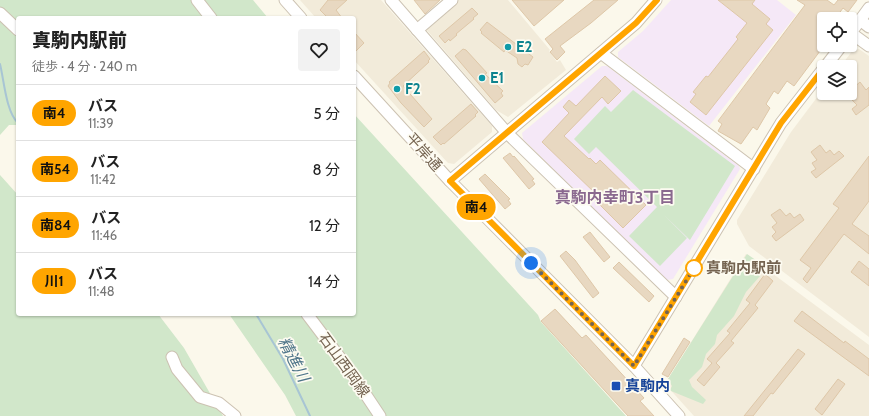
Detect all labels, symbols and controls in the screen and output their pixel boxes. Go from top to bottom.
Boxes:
map controls [817,12,857,100]
button: locate [817,12,857,52]
text: 真駒内駅前 [32,29,127,52]
button: heart [298,29,340,71]
place label: E2 [516,38,533,56]
marker: E2 [503,42,513,52]
text: 徒歩 · 4 分 · 240 m [32,58,137,74]
button: layers [817,60,857,100]
place label: E1 [490,69,504,87]
marker: E1 [477,73,487,83]
place label: F2 [405,80,421,98]
marker: F2 [392,84,402,94]
text: バス [88,97,118,115]
text: 南4 [43,104,65,122]
text: 5 分 [314,105,340,123]
text: 11:39 [88,115,114,131]
street label: 平岸通 [402,129,446,175]
text: バス [90,153,120,171]
text: 南54 [40,160,70,178]
text: 8 分 [313,161,340,179]
text: 11:42 [90,171,116,187]
district label: 真駒内幸町3丁目 [555,188,675,207]
line badge: 南4 [458,194,494,220]
text: 南4 [465,198,487,216]
text: バス [91,209,121,227]
text: 南84 [40,216,71,234]
text: 12 分 [309,217,340,235]
text: 11:46 [91,227,117,243]
your location [521,253,541,273]
marker: 真駒内駅前 [685,259,703,277]
place label: 真駒内駅前 [706,259,781,277]
text: バス [88,265,118,283]
text: 川1 [44,272,64,290]
text: 14 分 [308,273,340,291]
text: 11:48 [88,283,115,299]
street label: 石山西岡線 [315,329,373,401]
water label: 精進川 [274,334,314,387]
place label: 真駒内 [625,377,670,395]
marker: 真駒内 [610,380,622,392]

